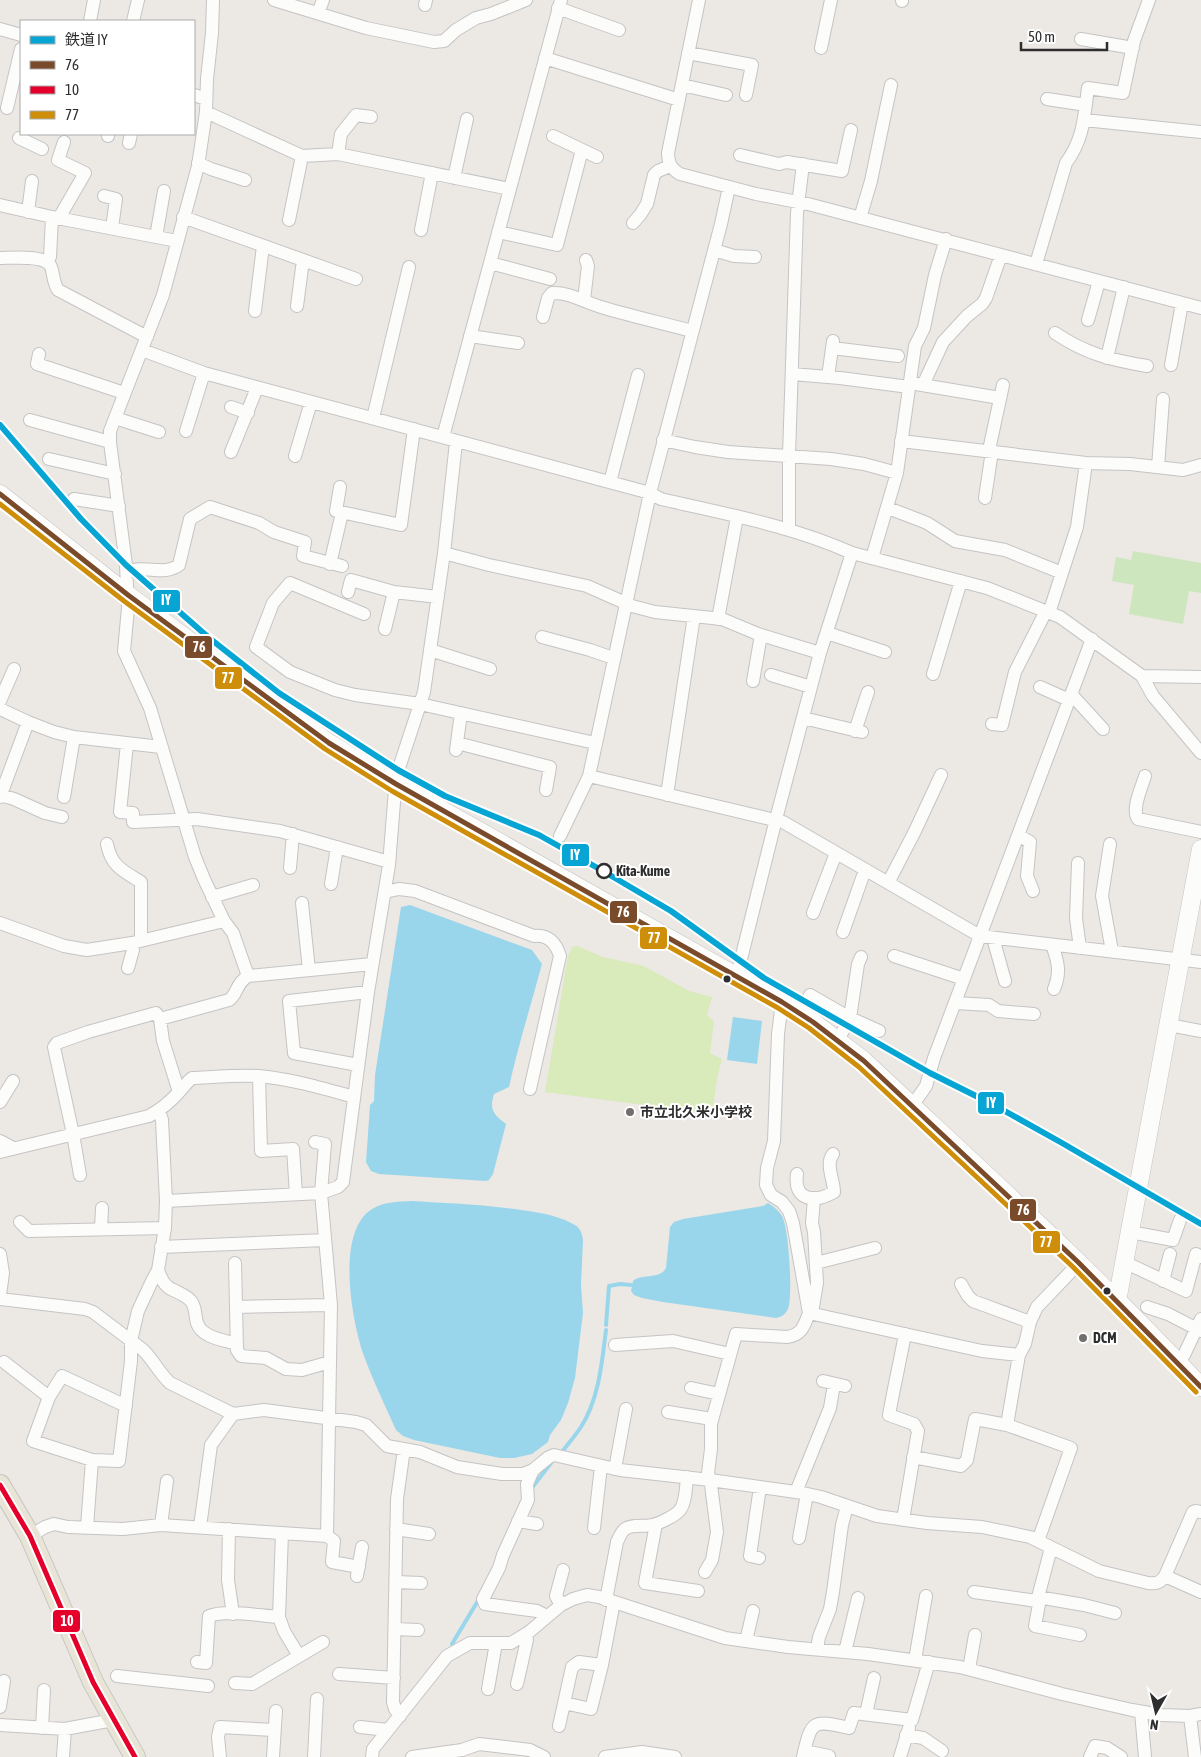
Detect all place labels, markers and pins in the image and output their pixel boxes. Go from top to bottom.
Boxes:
marker: Kita-Kume [596,863,612,879]
place label: Kita-Kume [616,863,670,879]
unlabelled marker [722,974,732,984]
place label: 市立北久米小学校 [640,1104,752,1120]
marker: 市立北久米小学校 [624,1106,636,1118]
unlabelled marker [1102,1286,1112,1296]
place label: DCM [1093,1330,1117,1346]
marker: DCM [1077,1332,1089,1344]

